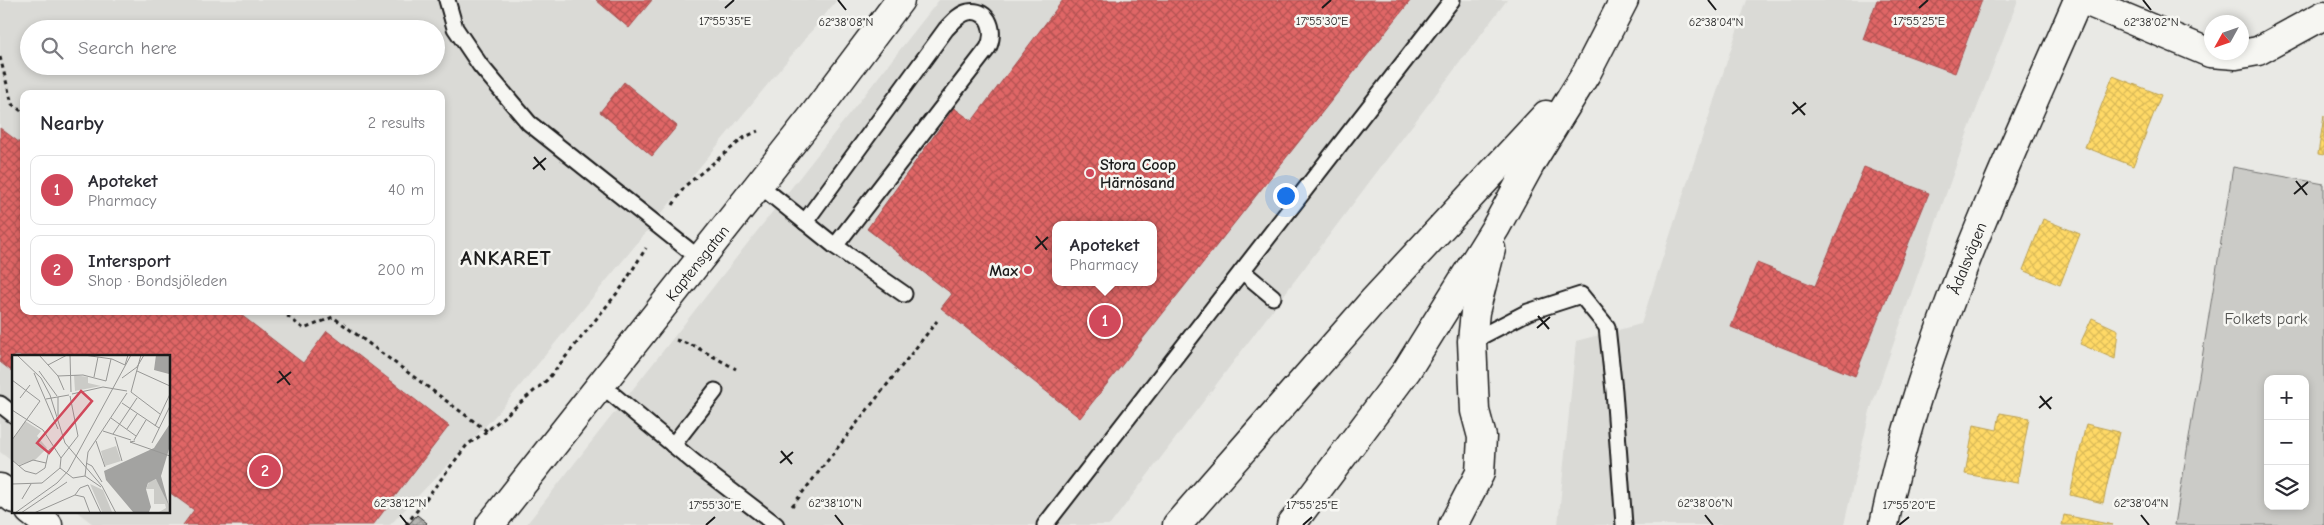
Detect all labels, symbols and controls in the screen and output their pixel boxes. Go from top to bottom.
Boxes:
text: 17°55'35"E [699,14,751,28]
text: 17°55'30"E [1296,14,1348,28]
text: 17°55'25"E [1893,14,1945,28]
text: 62°38'08"N [818,15,874,29]
text: 62°38'04"N [1689,15,1743,29]
text: 62°38'02"N [2123,15,2179,29]
north arrow [2204,15,2249,60]
search box [20,20,445,75]
icon: search [38,34,66,62]
text: Search here [78,37,177,59]
text: Nearby [40,111,104,135]
text: 2 results [368,114,425,132]
place label: Stora Coop Härnösand [1100,156,1176,192]
marker: Stora Coop Härnösand [1084,167,1096,179]
text: Apoteket [88,170,158,192]
text: 1 [54,181,60,199]
text: 40 m [388,181,424,199]
your location [1273,183,1299,209]
text: Pharmacy [88,192,157,210]
street label: Ådalsvägen [1945,220,1991,297]
popup [1052,221,1157,286]
street label: Kaptensgatan [662,222,733,305]
text: Apoteket [1070,234,1139,256]
district label: ANKARET [460,246,552,270]
text: Intersport [88,250,170,272]
text: Pharmacy [1070,256,1138,274]
text: 2 [53,261,61,279]
text: 200 m [378,261,424,279]
place label: Max [989,262,1018,280]
marker: Max [1022,264,1034,276]
text: Shop · Bondsjöleden [88,272,227,290]
pin: 1 [1089,302,1121,340]
park label: Folkets park [2224,310,2308,328]
inset map [12,355,170,512]
map controls [2264,375,2309,510]
button: + [2264,375,2309,420]
button: − [2264,420,2309,465]
pin: 2 [249,452,281,490]
button: layers [2264,465,2309,510]
text: 62°38'12"N [374,496,426,510]
text: 62°38'10"N [808,496,862,510]
text: 62°38'06"N [1677,496,1733,510]
text: 62°38'04"N [2114,496,2168,510]
text: 17°55'30"E [689,498,741,512]
text: 17°55'25"E [1286,498,1338,512]
text: 17°55'20"E [1883,498,1935,512]

